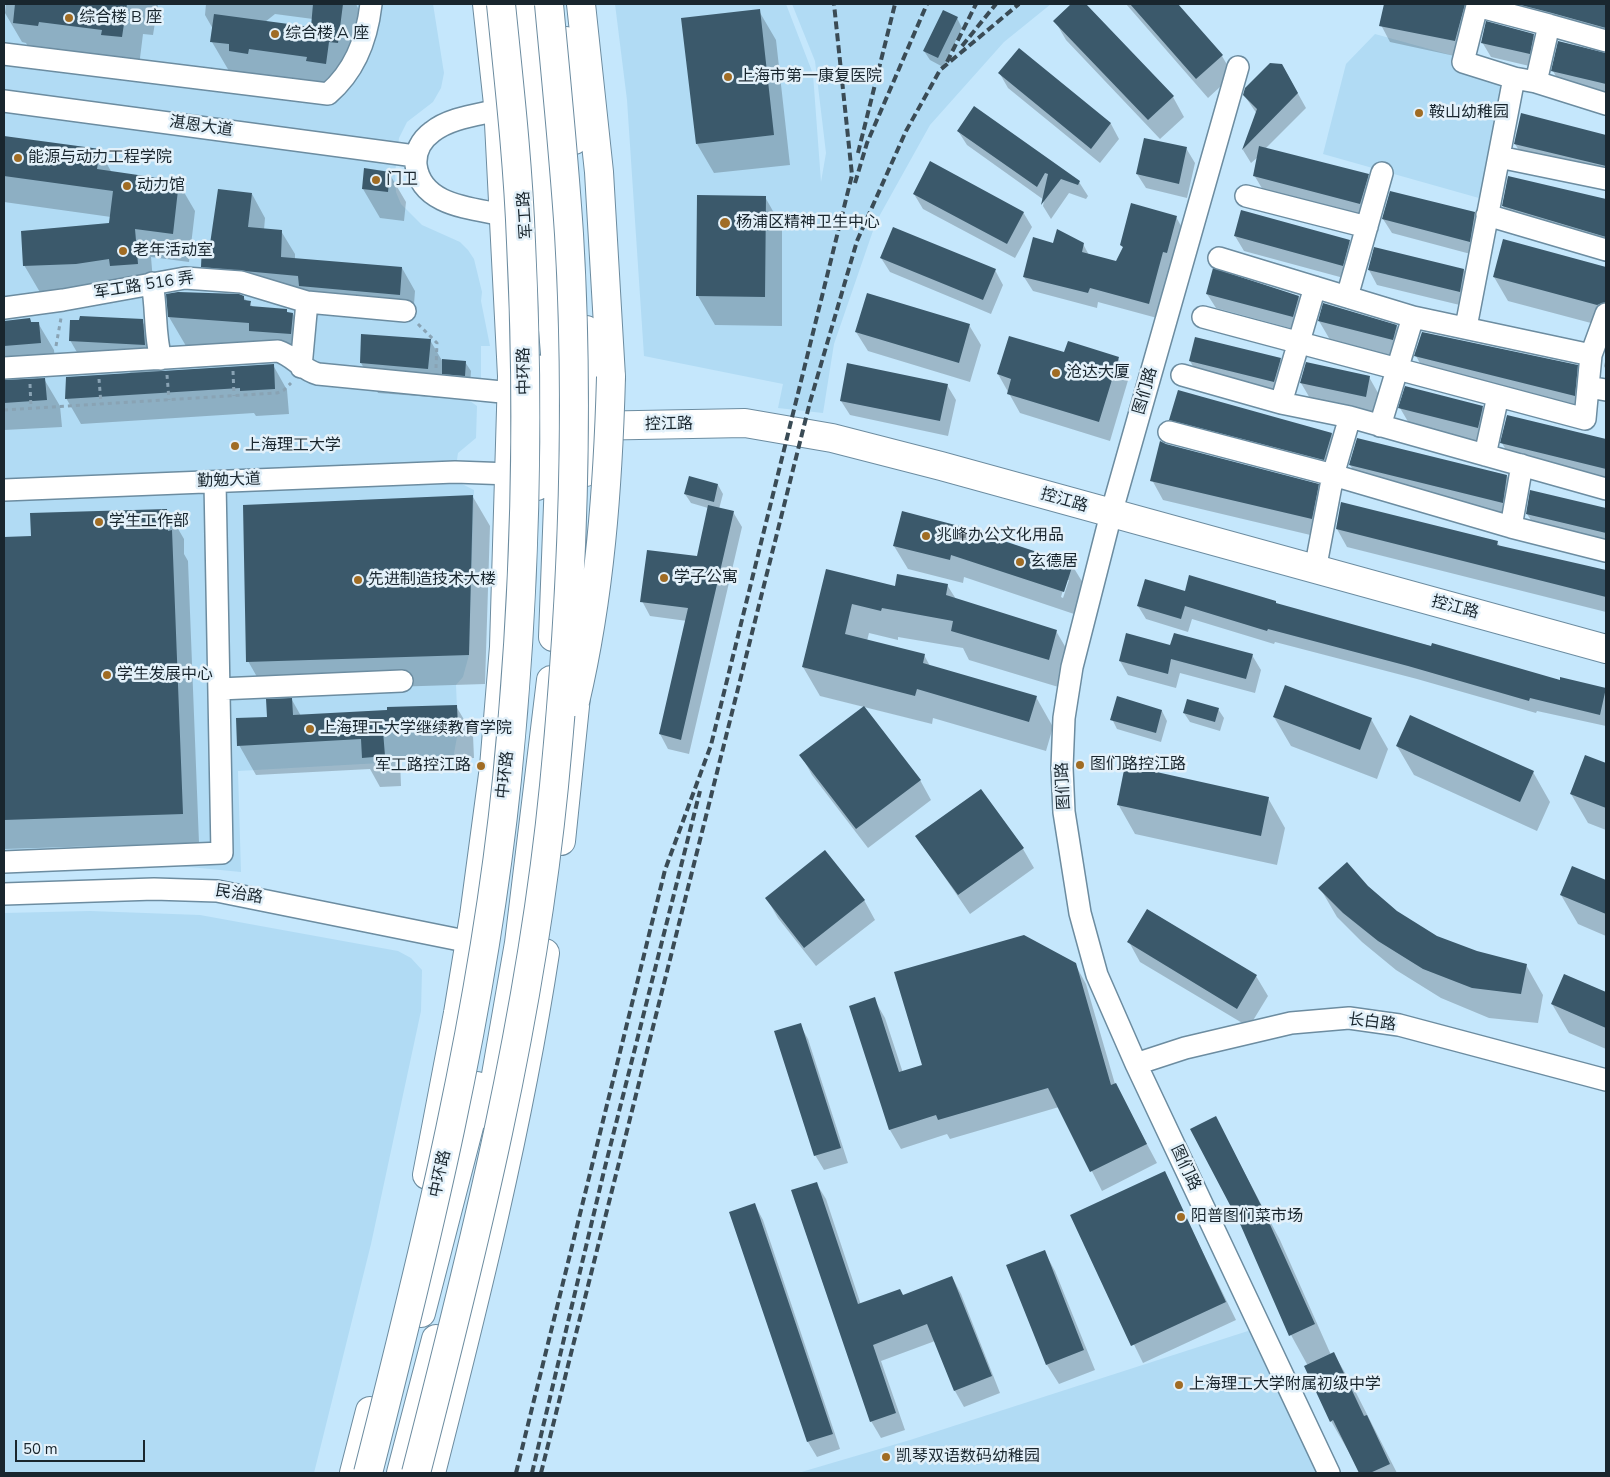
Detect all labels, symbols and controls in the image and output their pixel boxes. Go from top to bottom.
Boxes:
place label: 综合楼 B 座 [79,8,162,28]
marker: 综合楼 B 座 [63,12,75,24]
place label: 综合楼 A 座 [285,24,369,44]
marker: 综合楼 A 座 [269,28,281,40]
place label: 上海市第一康复医院 [738,67,882,87]
marker: 上海市第一康复医院 [722,71,734,83]
place label: 鞍山幼稚园 [1429,103,1509,123]
marker: 鞍山幼稚园 [1413,107,1425,119]
street label: 湛恩大道 [168,113,234,141]
place label: 能源与动力工程学院 [28,148,172,168]
marker: 能源与动力工程学院 [12,152,24,164]
place label: 门卫 [386,170,418,190]
marker: 门卫 [370,174,382,186]
place label: 动力馆 [137,176,185,196]
marker: 动力馆 [121,180,133,192]
street label: 军工路 [515,190,537,240]
place label: 杨浦区精神卫生中心 [736,213,880,233]
marker: 杨浦区精神卫生中心 [718,216,732,230]
place label: 老年活动室 [133,241,213,261]
marker: 老年活动室 [117,245,129,257]
street label: 军工路 516 弄 [93,269,195,303]
street label: 中环路 [515,347,535,395]
place label: 沧达大厦 [1066,363,1130,383]
street label: 图们路 [1130,365,1162,417]
marker: 沧达大厦 [1050,367,1062,379]
street label: 控江路 [645,415,693,435]
place label: 上海理工大学 [245,436,341,456]
marker: 上海理工大学 [229,440,241,452]
street label: 勤勉大道 [197,470,261,492]
street label: 控江路 [1038,485,1090,517]
place label: 学生工作部 [109,512,189,532]
marker: 学生工作部 [93,516,105,528]
place label: 兆峰办公文化用品 [936,526,1064,546]
marker: 兆峰办公文化用品 [920,530,932,542]
place label: 玄德居 [1030,552,1078,572]
marker: 玄德居 [1014,556,1026,568]
place label: 学子公寓 [674,568,738,588]
place label: 先进制造技术大楼 [368,570,496,590]
marker: 学子公寓 [658,572,670,584]
marker: 先进制造技术大楼 [352,574,364,586]
street label: 控江路 [1429,593,1481,623]
place label: 学生发展中心 [117,665,213,685]
marker: 学生发展中心 [101,669,113,681]
place label: 上海理工大学继续教育学院 [320,719,512,739]
marker: 上海理工大学继续教育学院 [304,723,316,735]
street label: 中环路 [494,750,518,800]
place label: 图们路控江路 [1090,755,1186,775]
place label: 军工路控江路 [375,756,471,776]
marker: 图们路控江路 [1074,759,1086,771]
marker: 军工路控江路 [475,760,487,772]
street label: 图们路 [1053,762,1075,810]
street label: 民治路 [214,882,264,908]
street label: 长白路 [1347,1011,1397,1035]
street label: 图们路 [1166,1142,1204,1194]
street label: 中环路 [427,1149,455,1199]
place label: 阳普图们菜市场 [1191,1207,1303,1227]
marker: 阳普图们菜市场 [1175,1211,1187,1223]
place label: 上海理工大学附属初级中学 [1189,1375,1381,1395]
marker: 上海理工大学附属初级中学 [1173,1379,1185,1391]
scale bar [18,1430,148,1462]
text: 50 m [23,1439,58,1459]
place label: 凯琴双语数码幼稚园 [896,1447,1040,1467]
marker: 凯琴双语数码幼稚园 [880,1451,892,1463]

